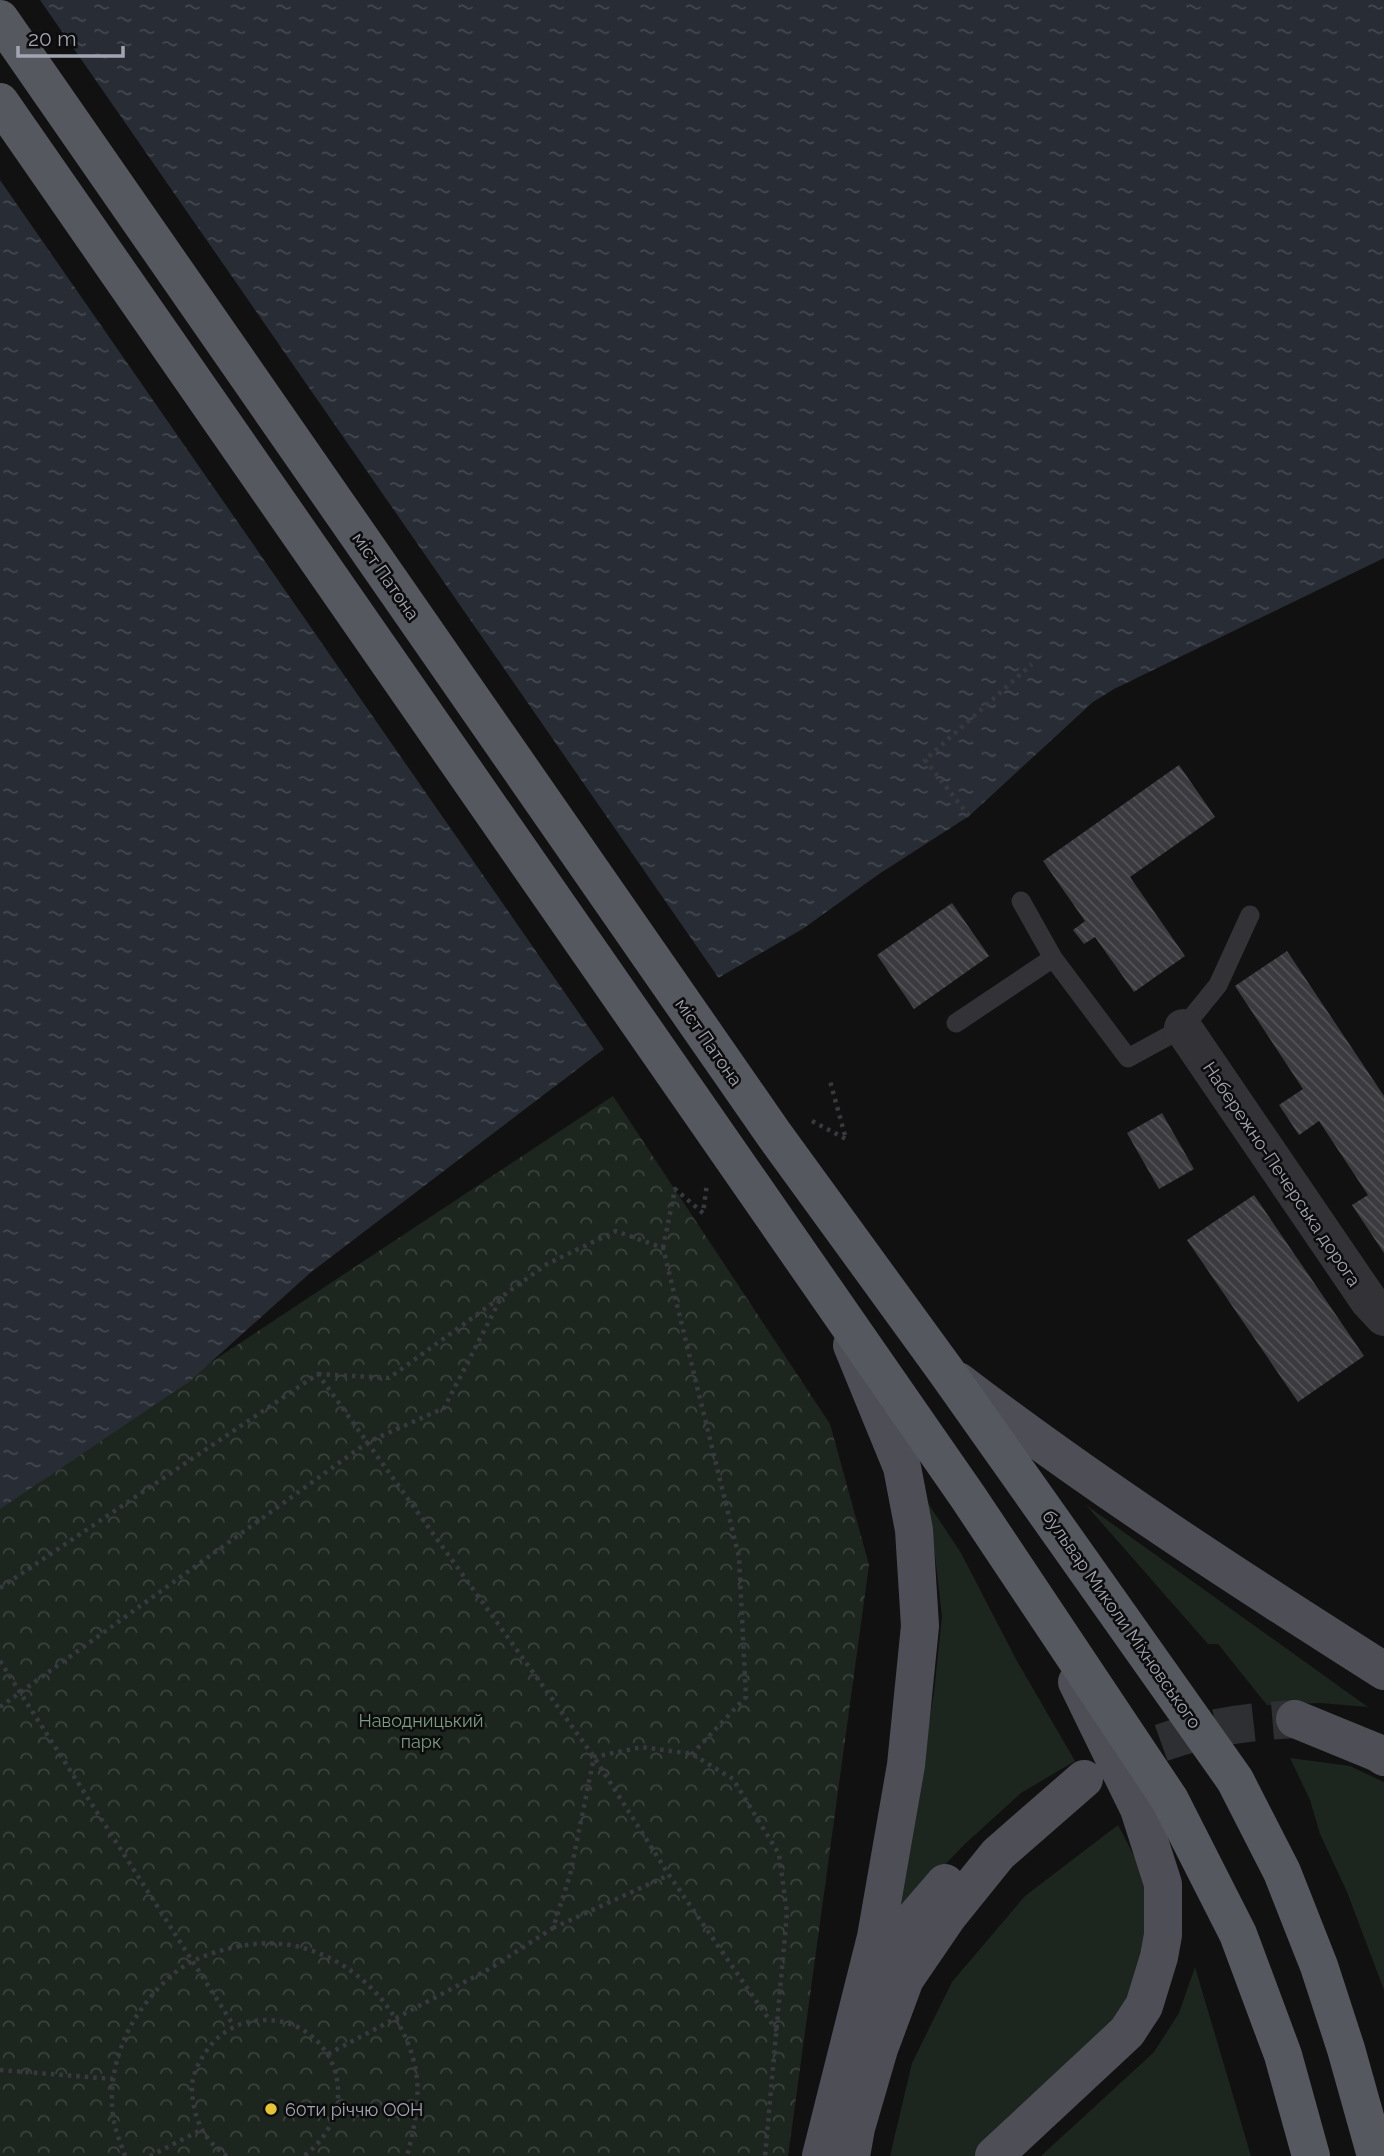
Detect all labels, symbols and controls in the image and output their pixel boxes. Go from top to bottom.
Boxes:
scale bar [18,14,122,58]
text: 20 m [28,26,76,51]
street label: міст Патона [348,528,424,624]
street label: міст Патона [671,994,747,1090]
street label: Набережно-Печерська дорога [1199,1058,1365,1290]
street label: бульвар Миколи Міхновського [1038,1506,1206,1733]
park label: Наводницький парк [359,1710,483,1752]
place label: 60ти річчю ООН [285,2099,423,2120]
marker: 60ти річчю ООН [263,2101,279,2117]

